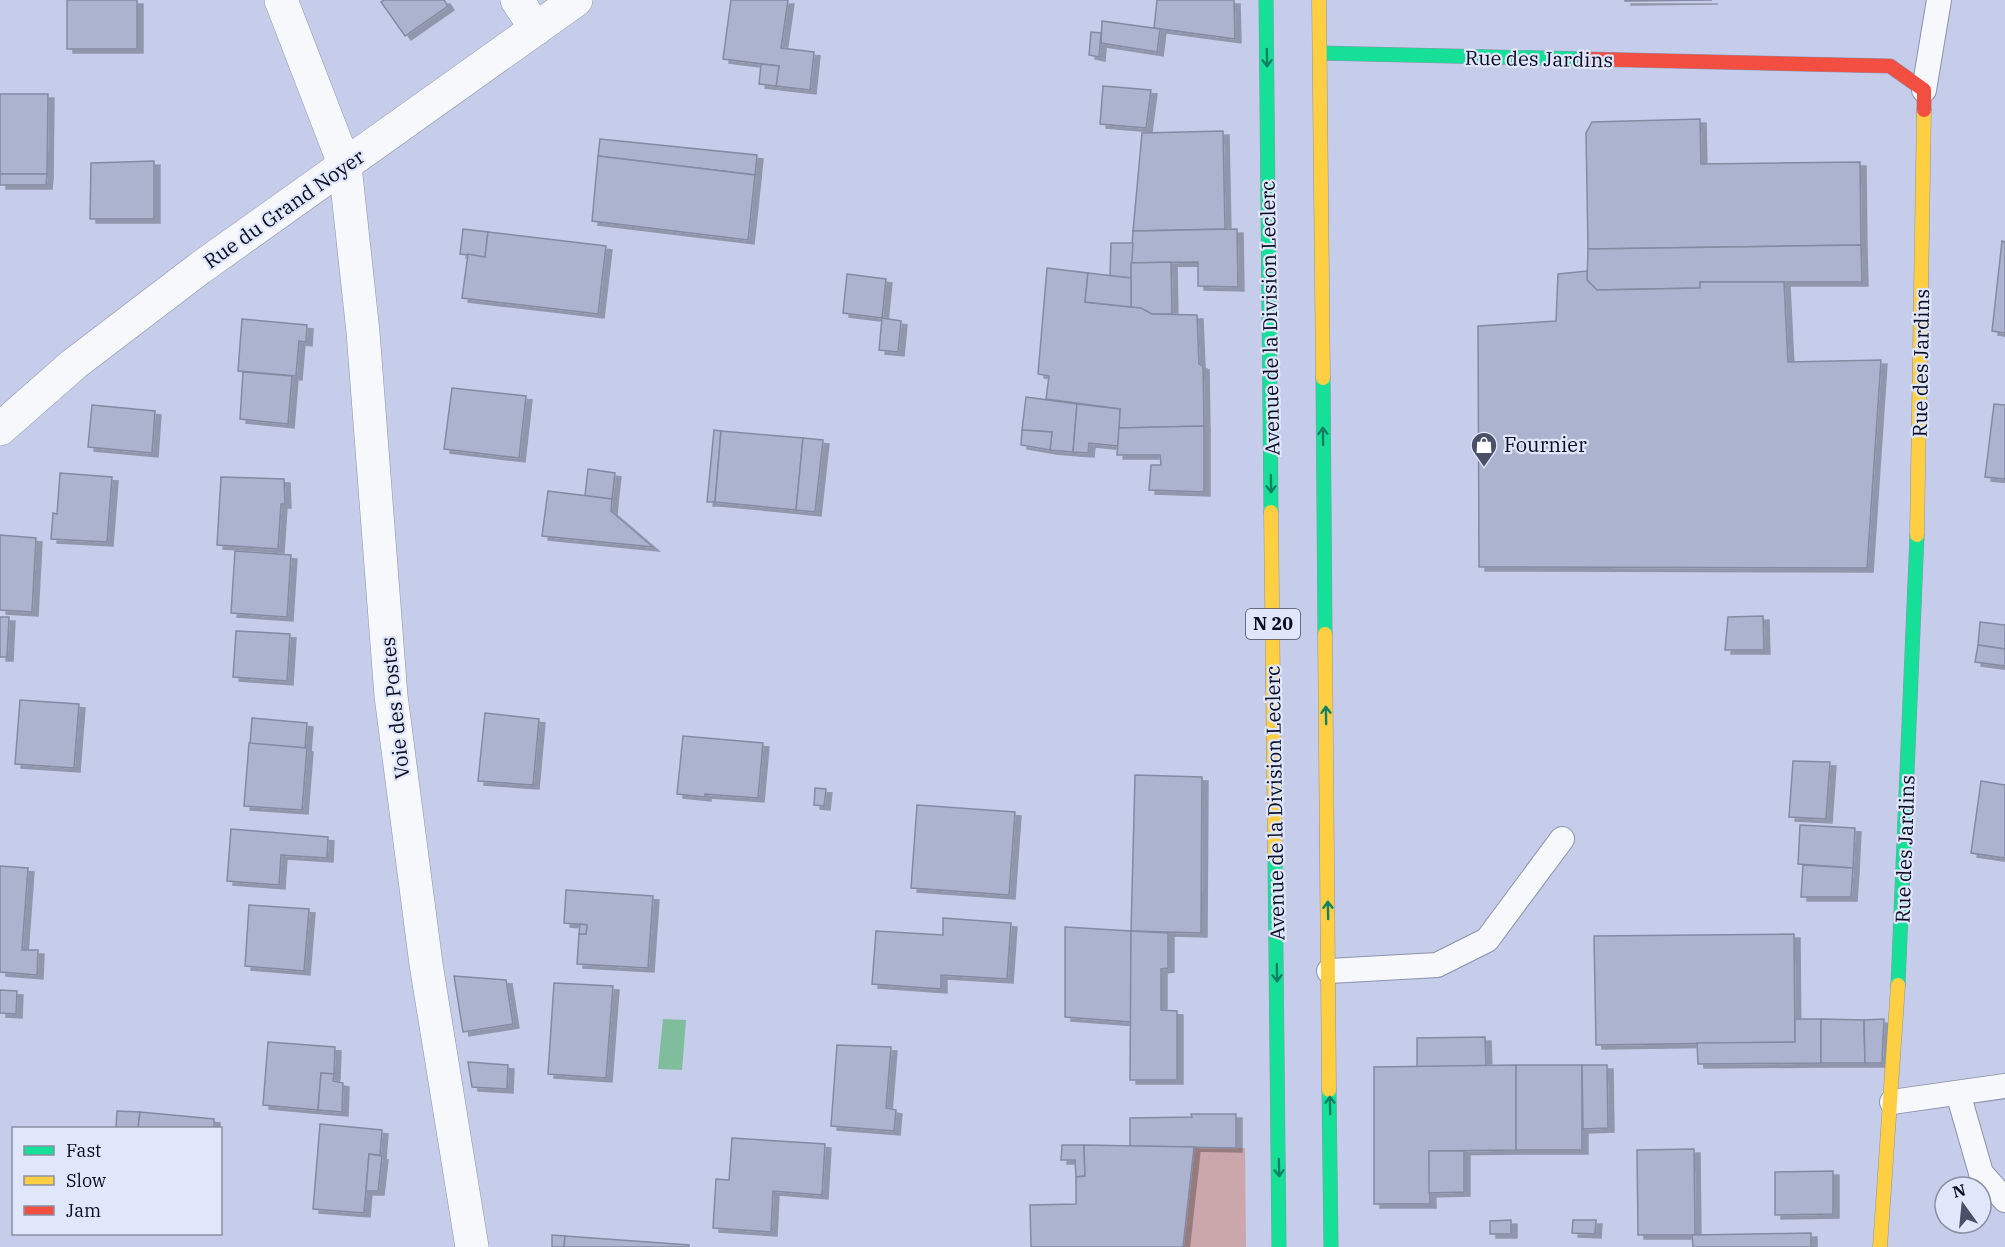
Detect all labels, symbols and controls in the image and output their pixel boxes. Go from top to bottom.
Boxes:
street label: Rue des Jardins [1465,44,1613,73]
one-way arrow [1261,48,1273,68]
street label: Rue du Grand Noyer [198,143,370,274]
street label: Avenue de la Division Leclerc [1254,180,1285,456]
street label: Rue des Jardins [1906,289,1935,437]
one-way arrow [1318,426,1329,446]
shop icon: Fournier [1469,430,1499,468]
place label: Fournier [1504,431,1587,458]
one-way arrow [1265,474,1277,494]
road number: N 20 [1246,609,1300,639]
street label: Voie des Postes [374,636,415,781]
street label: Avenue de la Division Leclerc [1259,665,1290,941]
one-way arrow [1320,705,1332,725]
street label: Rue des Jardins [1888,774,1921,924]
one-way arrow [1322,900,1334,920]
one-way arrow [1271,963,1282,983]
one-way arrow [1324,1095,1336,1115]
legend [12,1127,222,1235]
text: Fast [66,1139,101,1162]
one-way arrow [1273,1158,1284,1178]
text: Slow [66,1169,106,1192]
north arrow [1933,1175,1993,1235]
text: N [1950,1179,1968,1202]
text: Jam [66,1199,101,1222]

